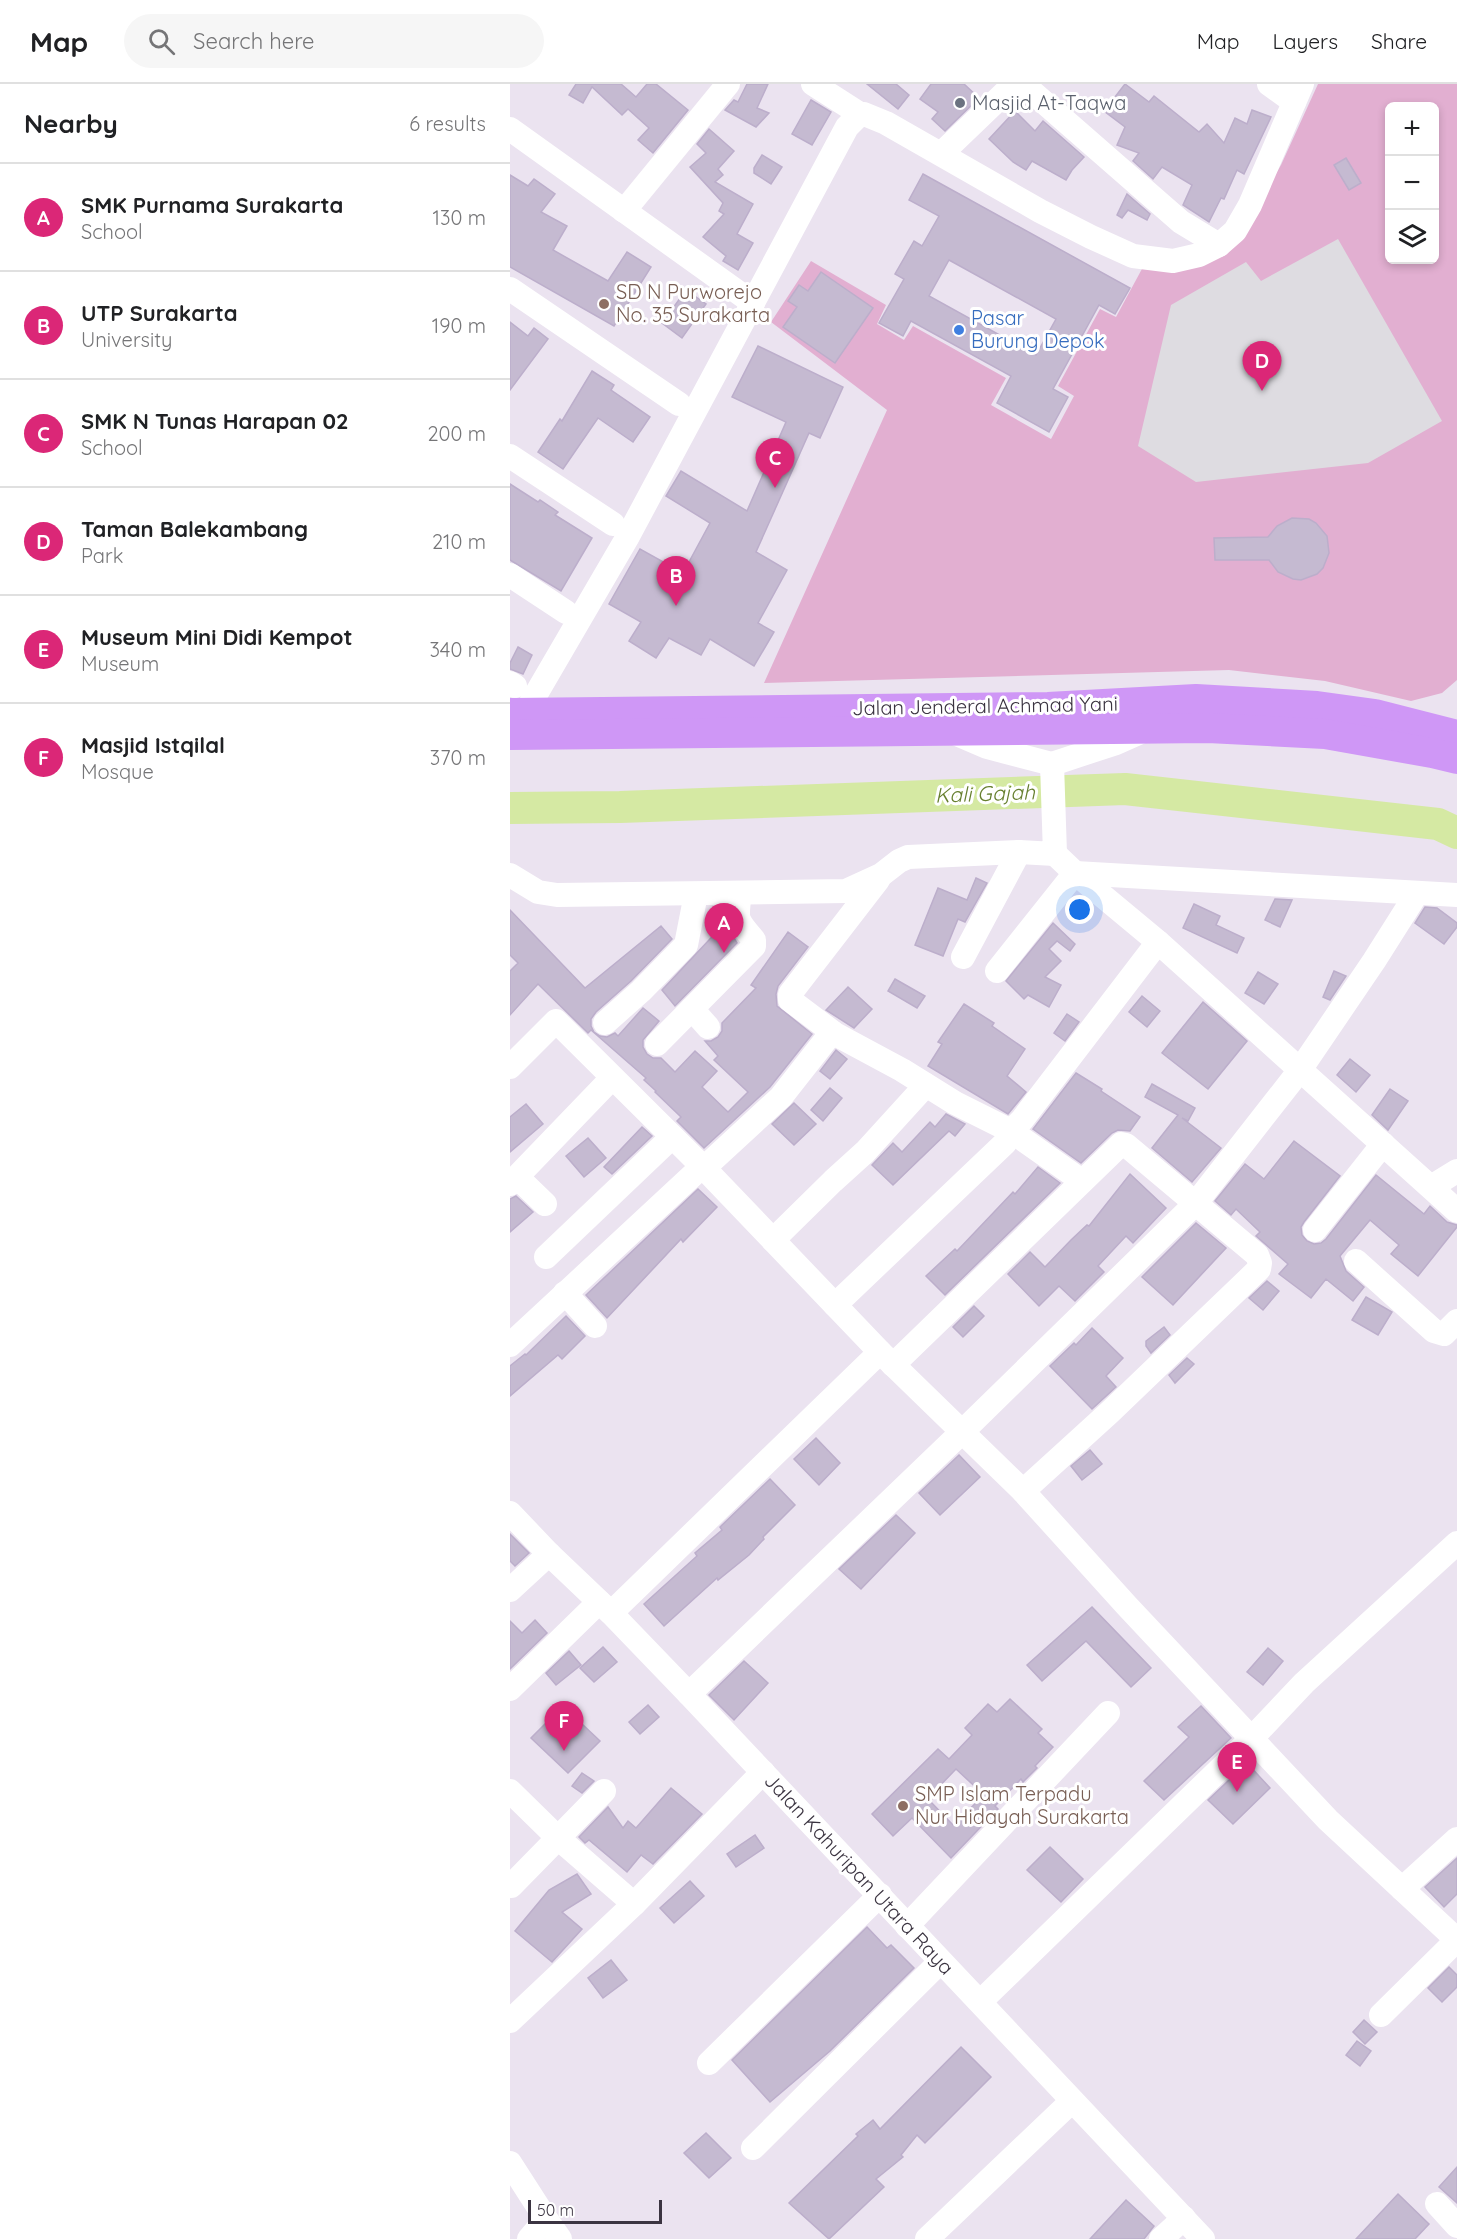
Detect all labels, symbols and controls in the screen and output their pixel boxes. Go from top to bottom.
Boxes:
search box [124,14,544,68]
text: Map [30,24,88,59]
icon: search [145,25,178,58]
text: Search here [193,27,315,55]
text: Map [1197,28,1240,54]
text: Layers [1273,28,1338,54]
text: Share [1371,28,1427,54]
place label: Masjid At-Taqwa [972,90,1126,115]
marker: Masjid At-Taqwa [953,96,967,110]
map controls [1385,102,1439,264]
button: + [1385,102,1439,156]
text: Nearby [24,107,118,140]
text: 6 results [409,111,486,136]
button: − [1385,156,1439,210]
text: SMK Purnama Surakarta [81,191,343,219]
text: A [37,205,50,230]
text: 130 m [433,205,486,230]
button: layers [1385,210,1439,264]
text: School [81,219,143,244]
place label: SD N Purworejo No. 35 Surakarta [616,279,770,327]
marker: SD N Purworejo No. 35 Surakarta [597,297,611,311]
text: UTP Surakarta [81,299,237,327]
place label: Pasar Burung Depok [971,305,1105,353]
text: B [37,313,50,338]
text: 190 m [432,313,486,338]
marker: Pasar Burung Depok [952,323,966,337]
text: University [81,327,172,352]
pin: D [1242,342,1281,391]
text: SMK N Tunas Harapan 02 [81,407,348,435]
text: C [37,421,50,446]
text: 200 m [427,421,486,446]
text: School [81,435,143,460]
pin: C [756,438,794,488]
text: Taman Balekambang [81,515,308,543]
text: D [36,529,51,554]
text: 210 m [432,529,486,554]
text: Park [81,543,123,568]
pin: B [656,556,696,606]
text: Museum Mini Didi Kempot [81,623,352,651]
text: E [38,637,49,662]
text: 340 m [429,637,486,662]
text: Museum [81,651,159,676]
street label: Jalan Jenderal Achmad Yani [852,691,1118,720]
text: Masjid Istqilal [81,731,225,759]
text: F [38,745,49,770]
text: 370 m [430,745,486,770]
text: Mosque [81,759,154,784]
water label: Kali Gajah [935,778,1036,808]
your location [1065,895,1094,924]
pin: A [704,904,744,953]
pin: F [544,1702,584,1751]
pin: E [1218,1742,1256,1792]
street label: Jalan Kahuripan Utara Raya [759,1768,959,1980]
place label: SMP Islam Terpadu Nur Hidayah Surakarta [915,1781,1129,1829]
marker: SMP Islam Terpadu Nur Hidayah Surakarta [896,1799,910,1813]
scale bar [528,2197,662,2224]
text: 50 m [537,2200,574,2220]

